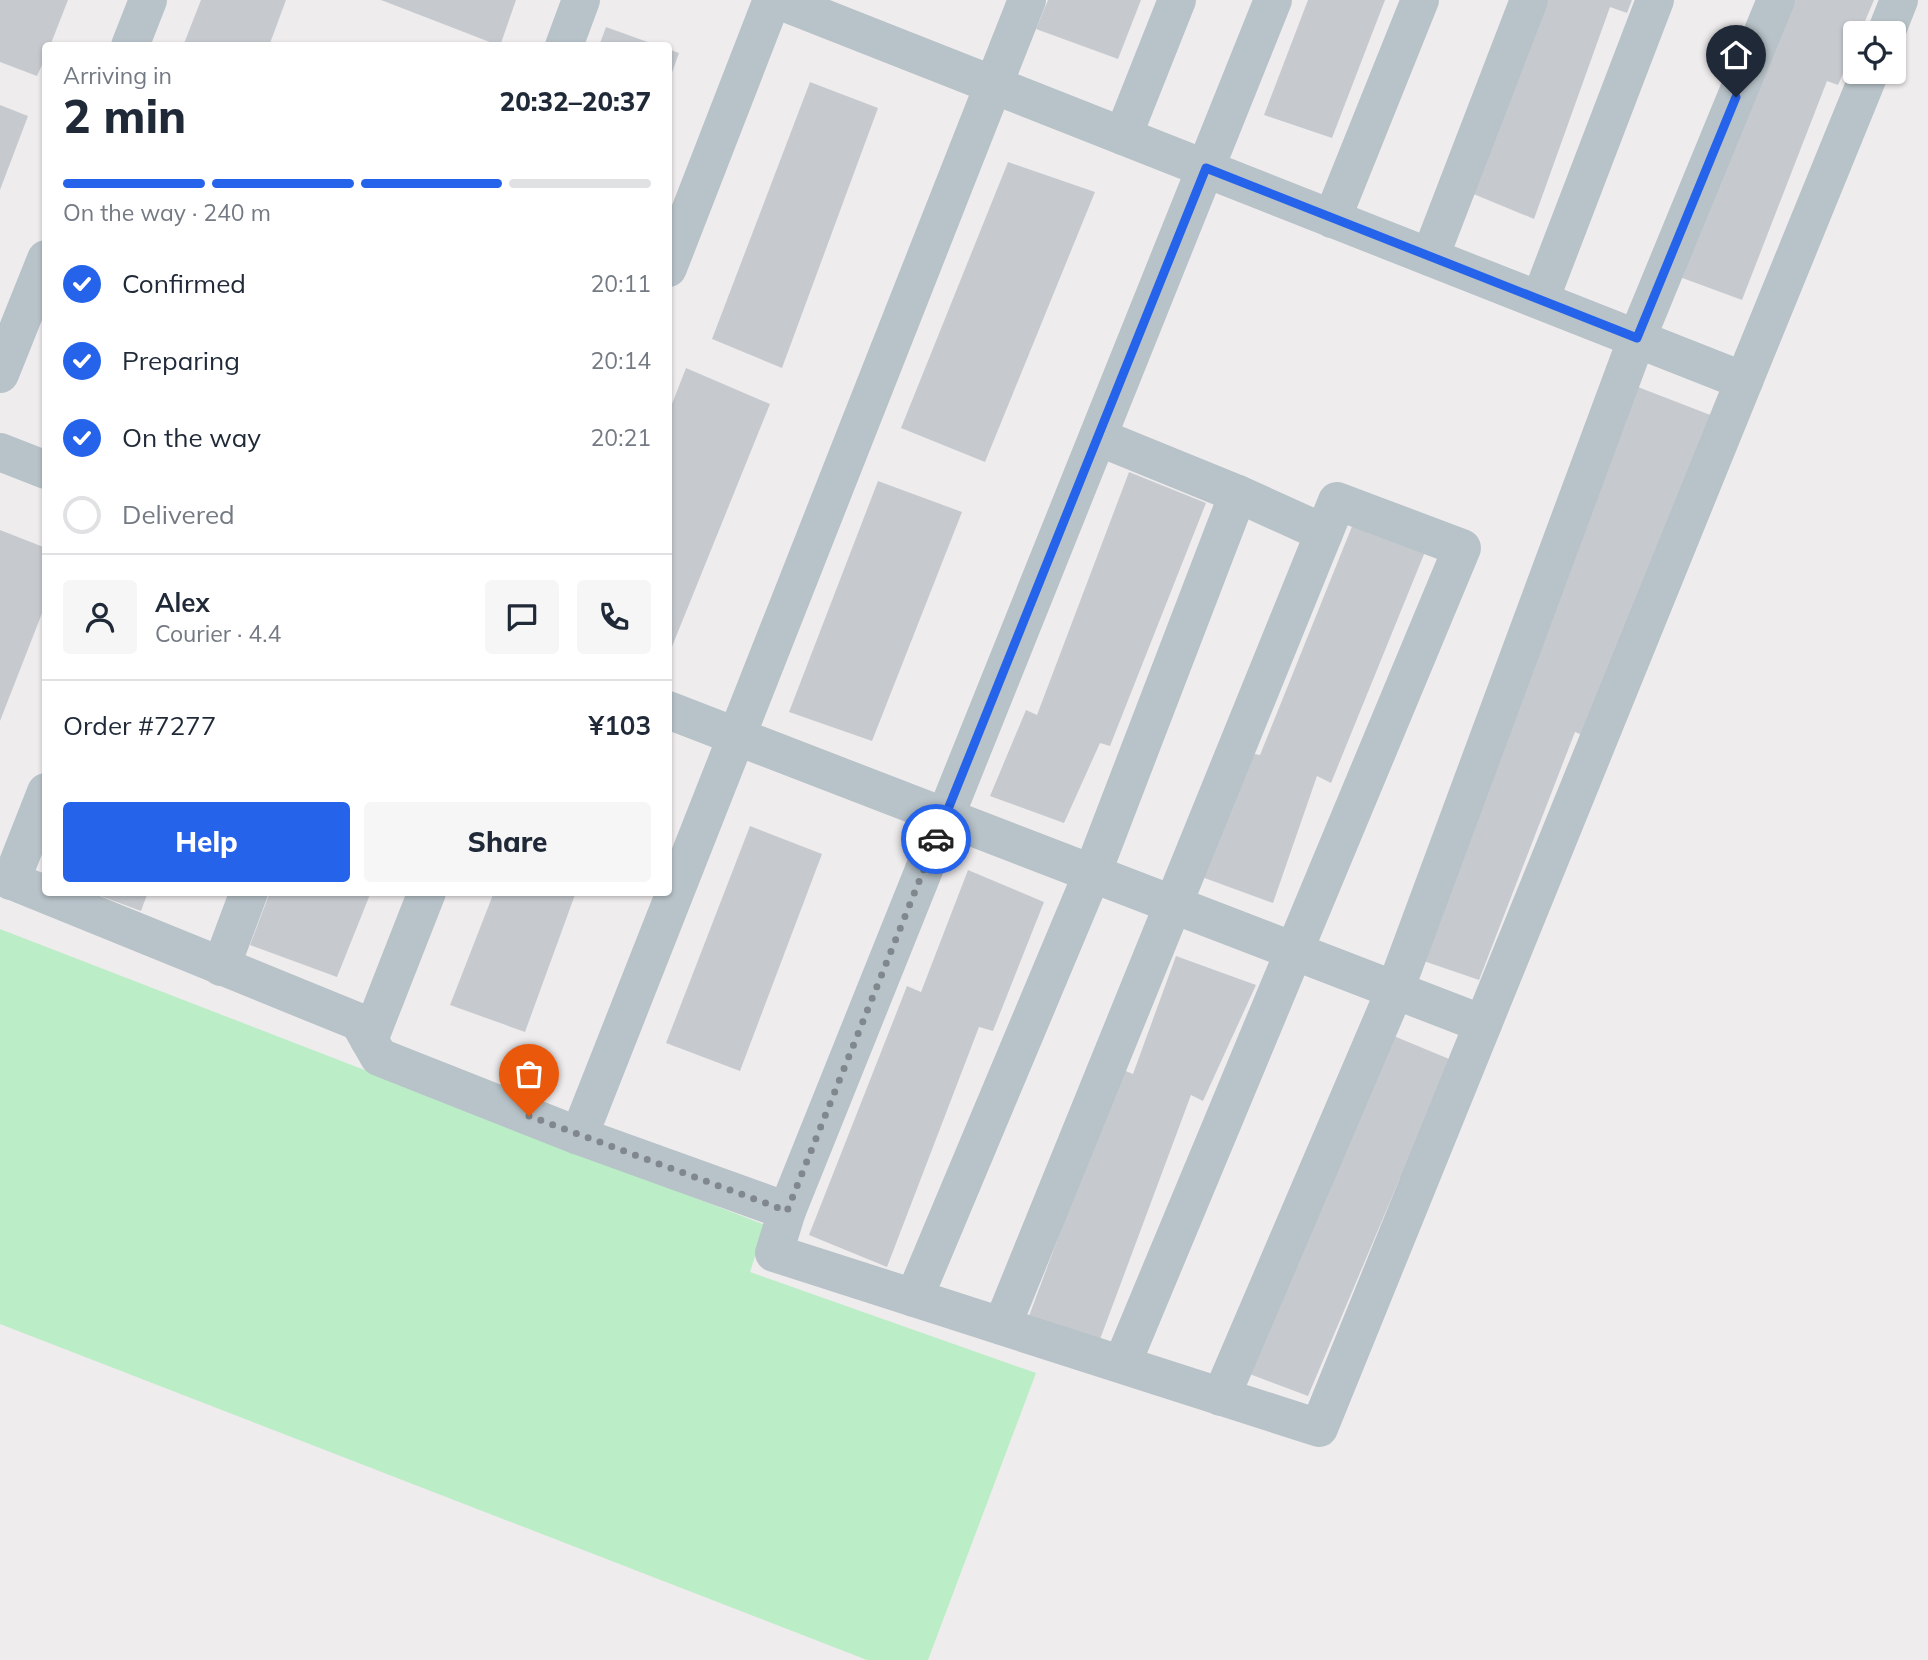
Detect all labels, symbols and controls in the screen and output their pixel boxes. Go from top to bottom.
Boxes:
map controls [1843,21,1906,84]
button: locate [1843,21,1906,84]
pin [1706,25,1766,97]
icon: home [1717,36,1755,74]
text: Arriving in [63,61,172,90]
text: 20:32–20:37 [500,85,651,118]
text: 2 min [63,87,186,145]
text: On the way · 240 m [63,198,271,227]
icon: check [63,265,101,303]
text: Confirmed [122,267,246,300]
text: 20:11 [591,269,651,298]
icon: check [63,342,101,380]
text: Preparing [122,344,240,377]
text: 20:14 [591,346,651,375]
icon: check [63,419,101,457]
text: On the way [122,421,261,454]
text: 20:21 [591,423,651,452]
text: Delivered [122,498,235,531]
button: person [63,580,137,654]
button: chat [485,580,559,654]
button: phone [577,580,651,654]
text: Alex [155,586,210,619]
text: Courier · 4.4 [155,619,281,648]
text: Order #7277 [63,709,216,742]
text: ¥103 [589,709,651,742]
button: Help [63,802,350,882]
button: Share [364,802,651,882]
courier [901,804,971,874]
icon: car [917,820,955,858]
pin [499,1044,559,1116]
icon: bag [510,1055,548,1093]

